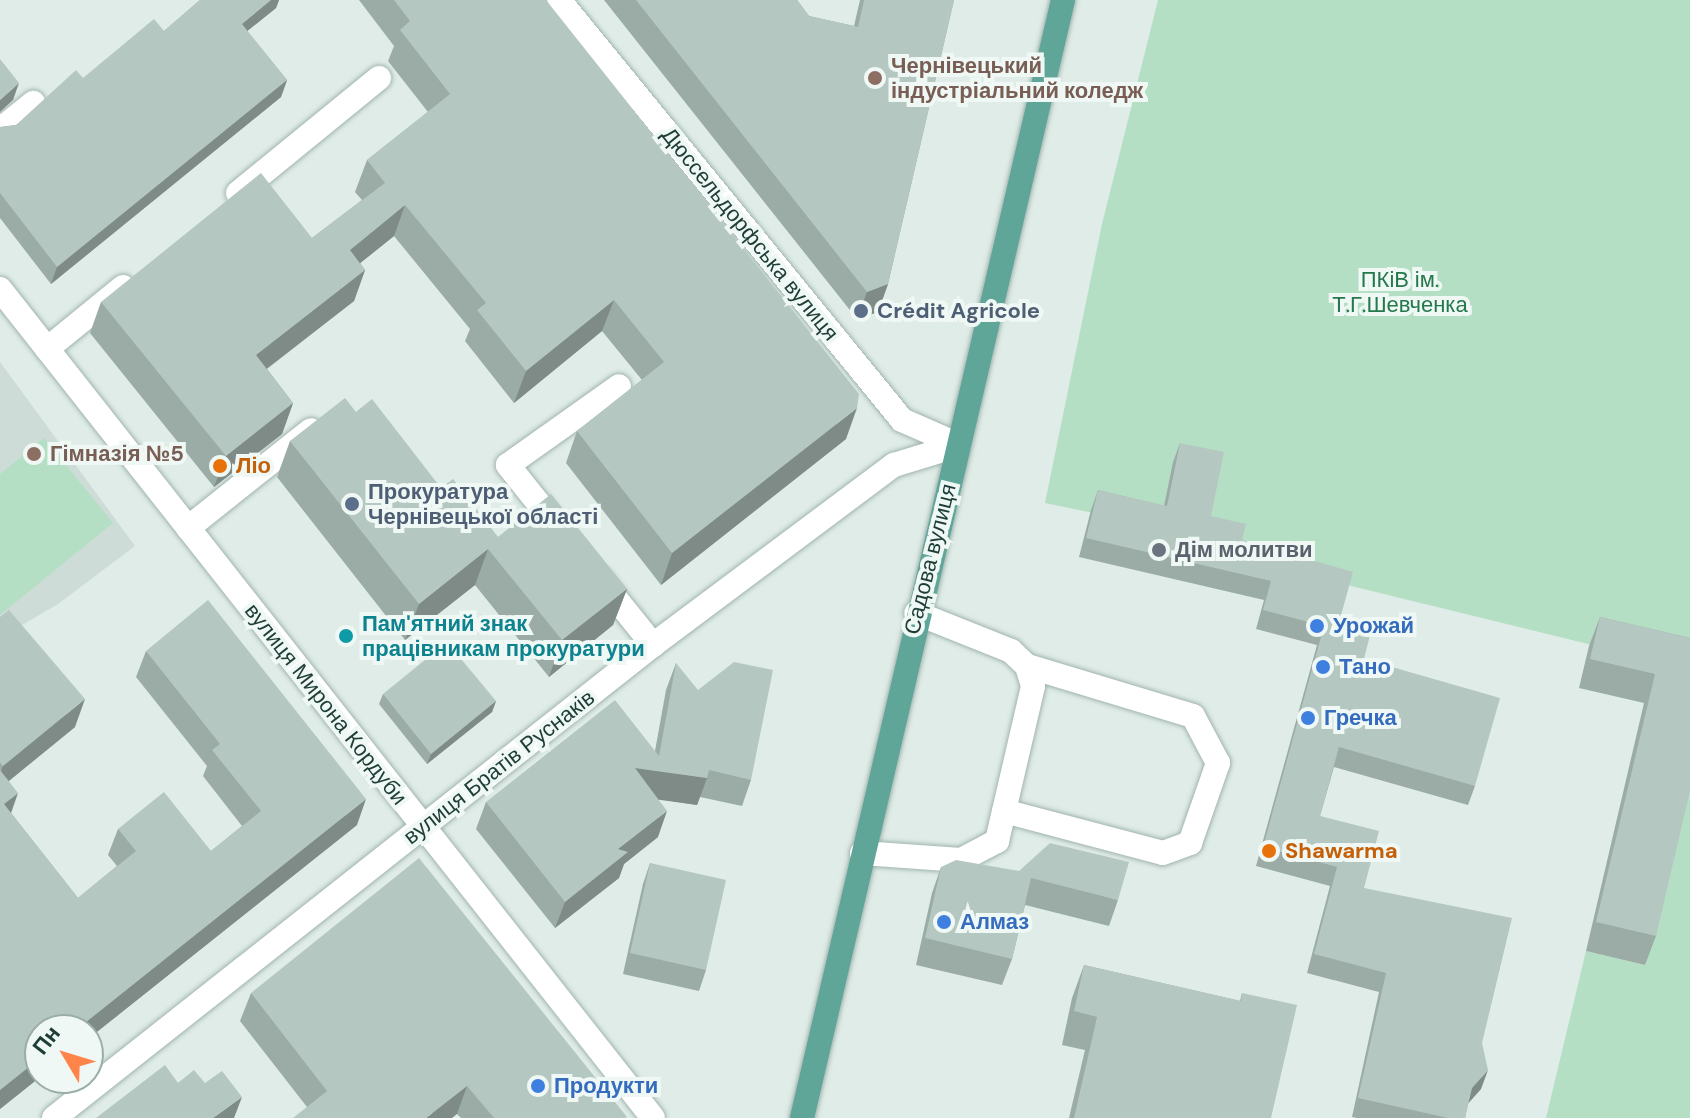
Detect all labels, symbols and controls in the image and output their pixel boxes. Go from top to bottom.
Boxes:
place label: Чернівецький індустріальний коледж [891,52,1143,104]
marker: Чернівецький індустріальний коледж [866,69,884,87]
street label: Дюссельдорфська вулиця [656,122,844,346]
park label: ПКіВ ім. Т.Г.Шевченка [1332,266,1468,318]
place label: Crédit Agricole [877,298,1040,324]
marker: Crédit Agricole [852,302,870,320]
place label: Гімназія №5 [50,441,184,467]
marker: Гімназія №5 [25,445,43,463]
place label: Ліо [236,453,271,479]
marker: Ліо [211,457,229,475]
place label: Прокуратура Чернівецької області [368,478,598,530]
street label: Садова вулиця [899,481,961,637]
marker: Прокуратура Чернівецької області [343,495,361,513]
place label: Дім молитви [1175,537,1312,563]
marker: Дім молитви [1150,541,1168,559]
street label: вулиця Мирона Кордуби [239,598,413,810]
place label: Пам'ятний знак працівникам прокуратури [362,610,645,662]
place label: Урожай [1333,613,1414,639]
marker: Урожай [1308,617,1326,635]
marker: Пам'ятний знак працівникам прокуратури [337,627,355,645]
place label: Тано [1339,654,1391,680]
marker: Тано [1314,658,1332,676]
street label: вулиця Братів Руснаків [398,684,600,850]
place label: Гречка [1324,705,1397,731]
marker: Гречка [1299,709,1317,727]
place label: Shawarma [1285,838,1398,864]
marker: Shawarma [1260,842,1278,860]
place label: Алмаз [960,909,1029,935]
marker: Алмаз [935,913,953,931]
north arrow [24,1014,104,1094]
text: Пн [26,1020,67,1061]
place label: Продукти [554,1073,658,1099]
marker: Продукти [529,1077,547,1095]

